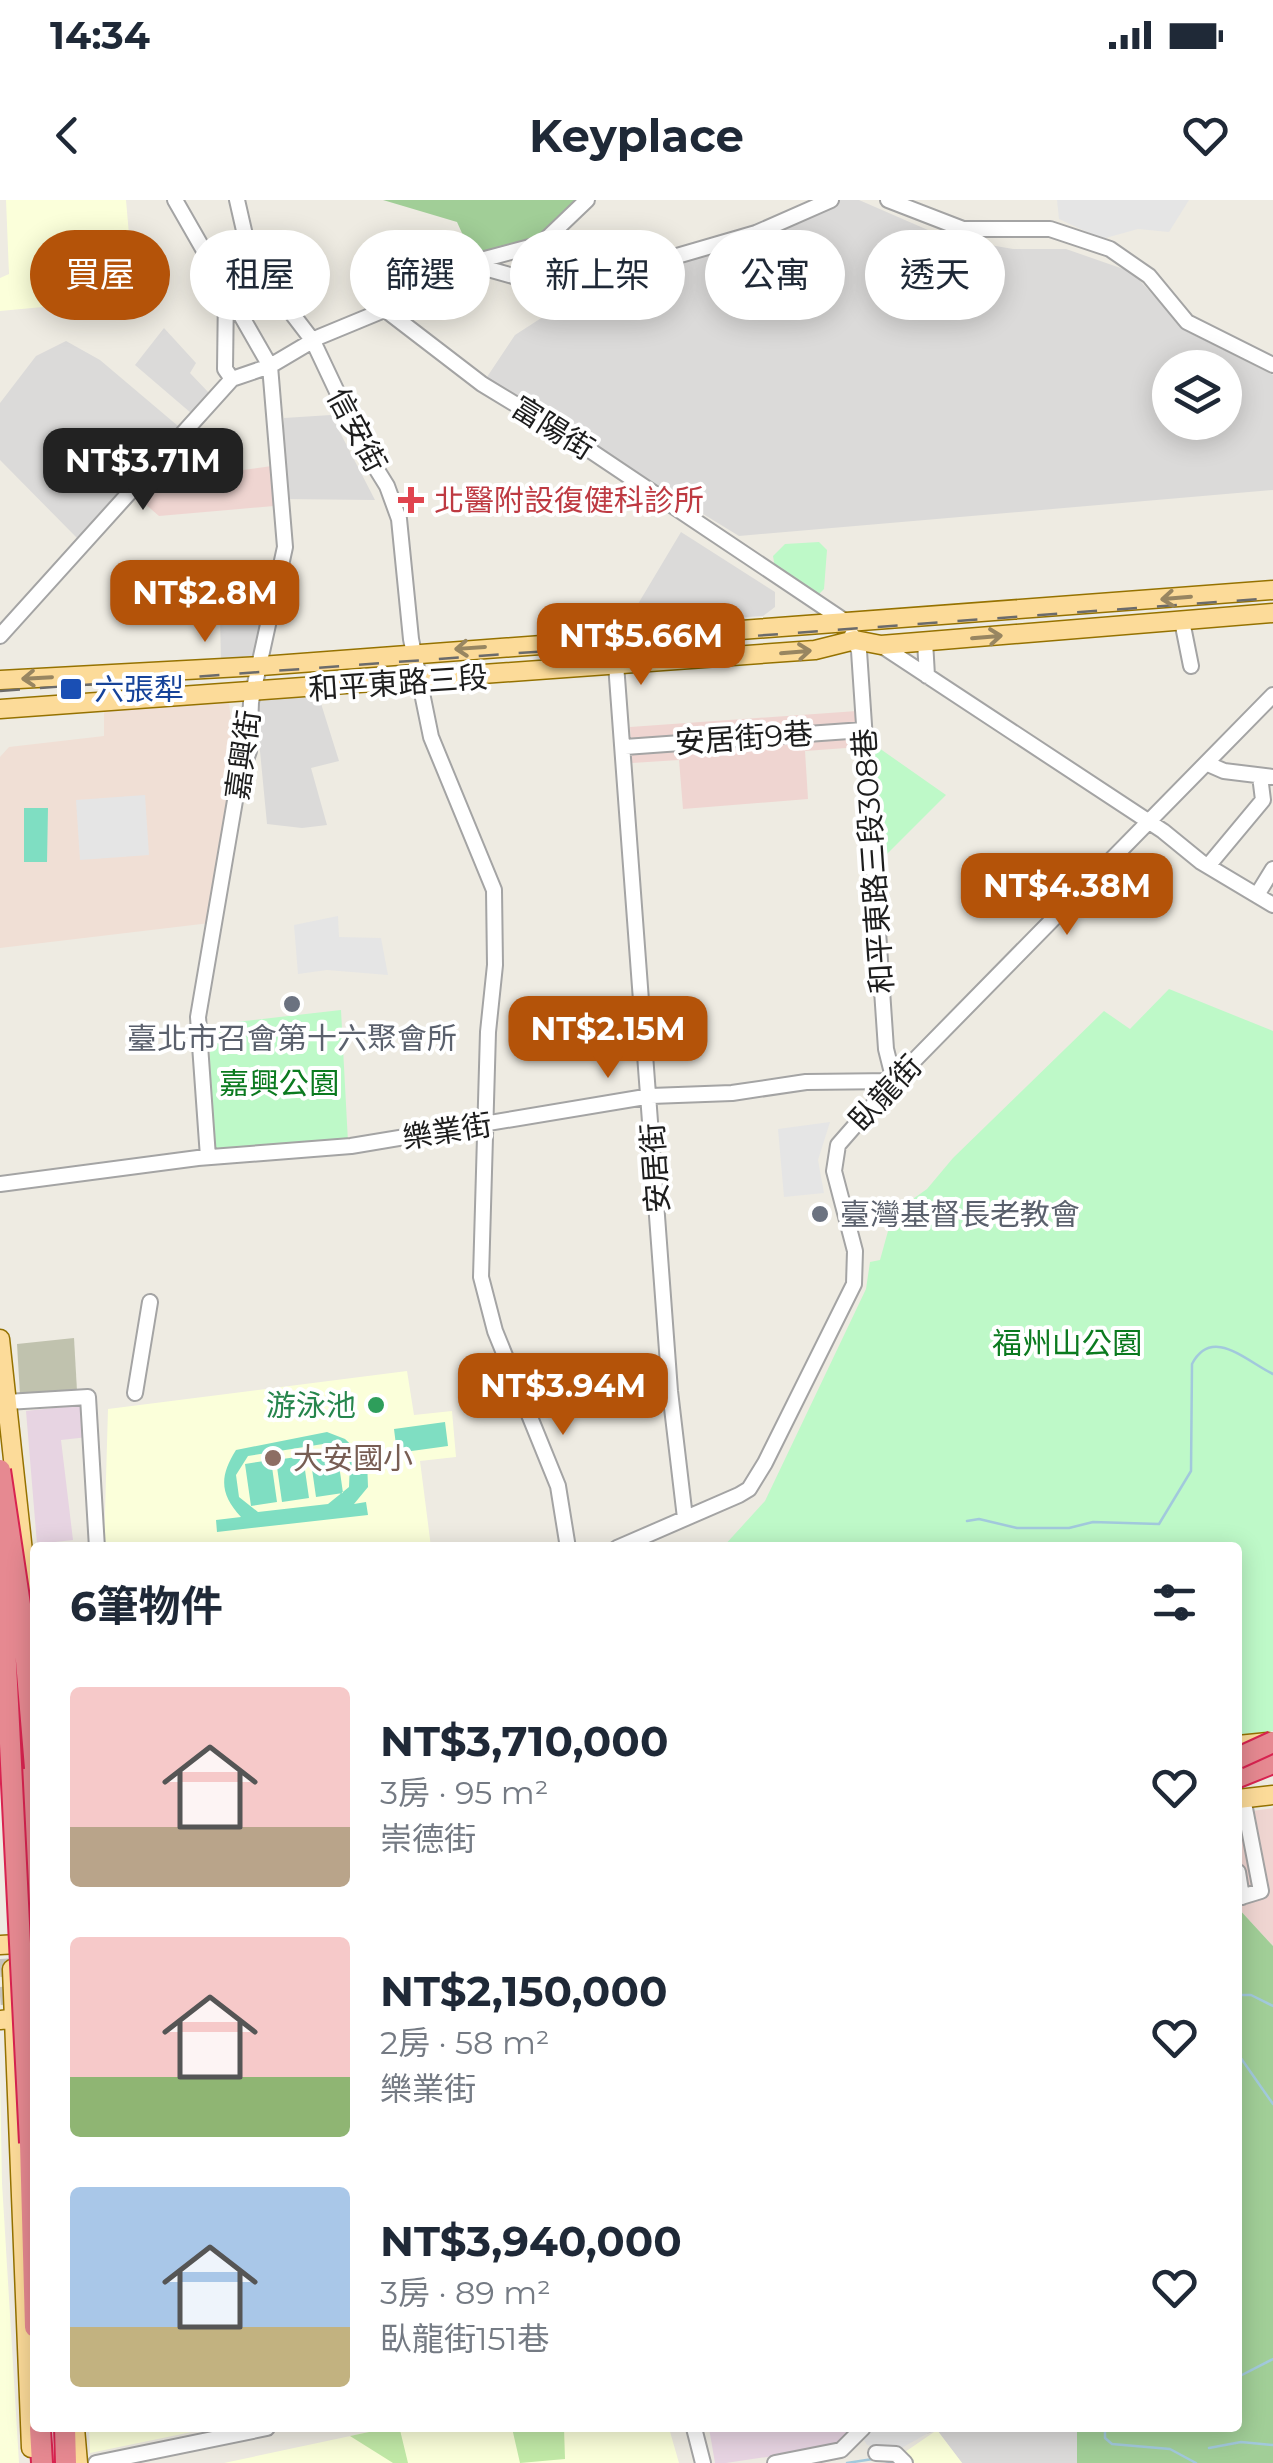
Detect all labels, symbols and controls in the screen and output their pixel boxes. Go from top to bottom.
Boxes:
text: 14:34 [50,12,150,59]
icon: back [40,108,95,163]
text: Keyplace [529,108,744,163]
icon: heart [1178,108,1233,163]
chip: 買屋 [30,230,170,320]
chip: 租屋 [190,230,330,320]
chip: 篩選 [350,230,490,320]
chip: 新上架 [510,230,685,320]
chip: 公寓 [705,230,845,320]
chip: 透天 [865,230,1005,320]
map controls [1152,350,1242,440]
button: layers [1152,350,1242,440]
street label: 信安街 [320,382,394,478]
street label: 富陽街 [505,388,601,468]
pin: NT$3.71M [40,428,246,513]
text: NT$3.71M [65,441,221,480]
place label: 北醫附設復健科診所 [434,482,704,519]
marker: 北醫附設復健科診所 [398,487,424,513]
pin: NT$2.8M [113,560,297,645]
text: NT$2.8M [132,573,278,612]
one-way arrow [1160,589,1192,608]
pin: NT$5.66M [538,603,744,688]
text: NT$5.66M [559,616,723,655]
one-way arrow [970,627,1002,646]
one-way arrow [454,639,486,658]
one-way arrow [779,642,811,661]
street label: 和平東路三段 [307,658,489,708]
one-way arrow [22,669,54,688]
place label: 六張犁 [94,671,184,708]
marker: 六張犁 [58,676,84,702]
street label: 嘉興街 [218,708,268,802]
street label: 安居街9巷 [674,715,814,761]
street label: 和平東路三段308巷 [845,727,901,995]
pin: NT$4.38M [964,853,1170,938]
text: NT$4.38M [983,866,1151,905]
marker: 臺北市召會第十六聚會所 [281,993,303,1015]
pin: NT$2.15M [505,996,711,1081]
text: NT$2.15M [530,1009,686,1048]
place label: 臺北市召會第十六聚會所 [127,1020,457,1057]
street label: 臥龍街 [841,1047,929,1139]
park label: 嘉興公園 [219,1065,339,1102]
street label: 樂業街 [400,1106,494,1156]
street label: 安居街 [633,1122,677,1214]
place label: 臺灣基督長老教會 [840,1196,1080,1233]
marker: 臺灣基督長老教會 [809,1203,831,1225]
park label: 福州山公園 [992,1325,1142,1362]
pin: NT$3.94M [460,1353,666,1438]
text: NT$3.94M [480,1366,646,1405]
place label: 游泳池 [266,1387,356,1424]
marker: 游泳池 [365,1394,387,1416]
place label: 大安國小 [293,1440,413,1477]
marker: 大安國小 [262,1447,284,1469]
icon: filters [1147,1575,1202,1630]
text: 6筆物件 [70,1580,223,1632]
text: NT$3,710,000 [380,1715,668,1767]
icon: home [150,1727,270,1847]
icon: heart [1147,1760,1202,1815]
text: 3房 · 95 m² [380,1773,549,1812]
text: 崇德街 [380,1819,476,1858]
text: NT$2,150,000 [380,1965,667,2017]
icon: home [150,1977,270,2097]
icon: heart [1147,2010,1202,2065]
text: 2房 · 58 m² [380,2023,550,2062]
text: 樂業街 [380,2069,476,2108]
text: NT$3,940,000 [380,2215,682,2267]
icon: home [150,2227,270,2347]
icon: heart [1147,2260,1202,2315]
text: 3房 · 89 m² [380,2273,551,2312]
text: 臥龍街151巷 [380,2319,549,2358]

